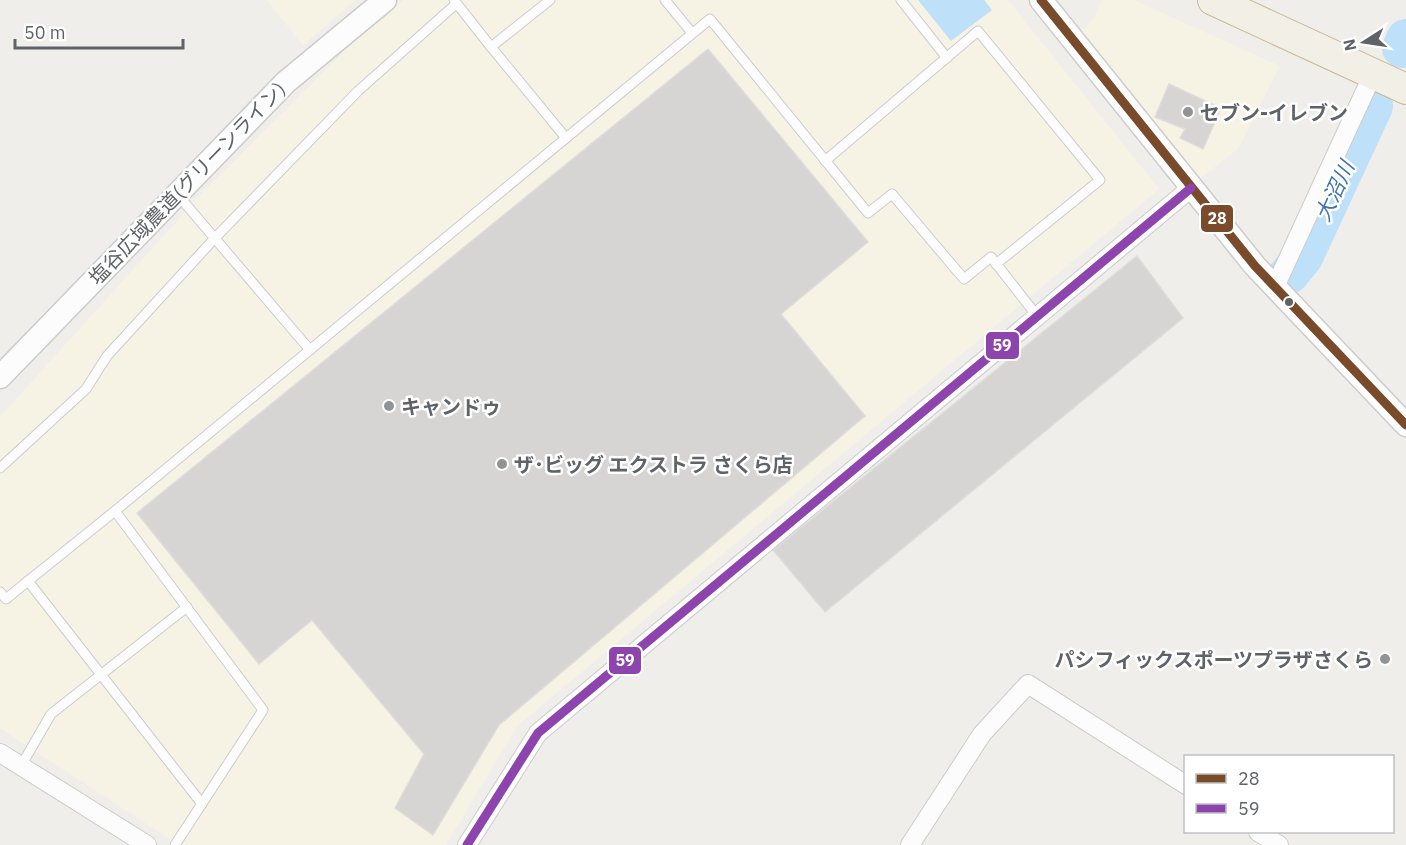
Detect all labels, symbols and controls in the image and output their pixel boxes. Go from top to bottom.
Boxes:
scale bar [15,12,183,50]
north arrow [1334,12,1394,72]
text: 50 m [24,21,66,44]
text: N [1338,37,1360,53]
street label: 塩谷広域農道(グリーンライン) [83,76,291,290]
place label: セブン-イレブン [1200,99,1348,126]
marker: セブン-イレブン [1181,105,1195,119]
water label: 大沼川 [1308,155,1361,225]
line badge: 28 [1200,204,1234,233]
text: 28 [1207,208,1227,228]
unlabelled marker [1283,296,1295,308]
line badge: 59 [985,331,1020,360]
text: 59 [992,335,1012,355]
place label: キャンドゥ [401,393,501,420]
marker: キャンドゥ [382,399,396,413]
place label: ザ･ビッグ エクストラ さくら店 [514,451,793,478]
marker: ザ･ビッグ エクストラ さくら店 [495,457,509,471]
line badge: 59 [608,646,642,675]
place label: パシフィックスポーツプラザさくら [1054,646,1373,673]
text: 59 [615,650,635,670]
marker: パシフィックスポーツプラザさくら [1378,652,1392,666]
legend [1184,755,1394,833]
text: 28 [1238,767,1260,790]
text: 59 [1238,797,1260,820]

